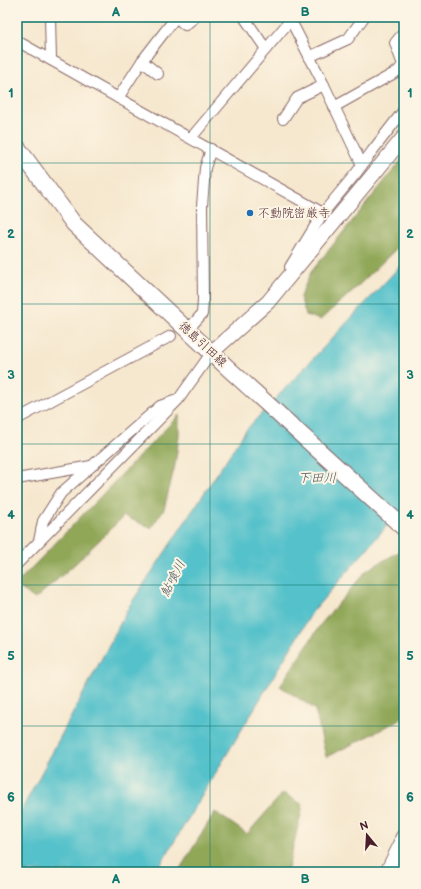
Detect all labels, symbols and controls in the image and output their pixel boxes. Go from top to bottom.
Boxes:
text: A [111,4,120,20]
text: B [300,4,310,20]
text: 1 [8,85,14,101]
text: 1 [407,85,413,101]
place label: 不動院密厳寺 [258,206,330,221]
marker: 不動院密厳寺 [245,208,255,218]
text: 2 [7,226,15,242]
text: 2 [406,226,414,242]
street label: 徳島引田線 [176,318,230,370]
text: 3 [7,367,15,383]
text: 3 [406,367,414,383]
water label: 下田川 [297,470,337,486]
text: 4 [7,507,15,523]
text: 4 [406,507,414,523]
water label: 鮎喰川 [157,557,189,599]
text: 5 [7,648,15,664]
text: 5 [406,648,414,664]
text: 6 [7,789,15,805]
text: 6 [406,789,414,805]
north arrow [347,815,387,855]
text: N [358,819,370,833]
text: A [111,871,120,887]
text: B [300,871,310,887]

